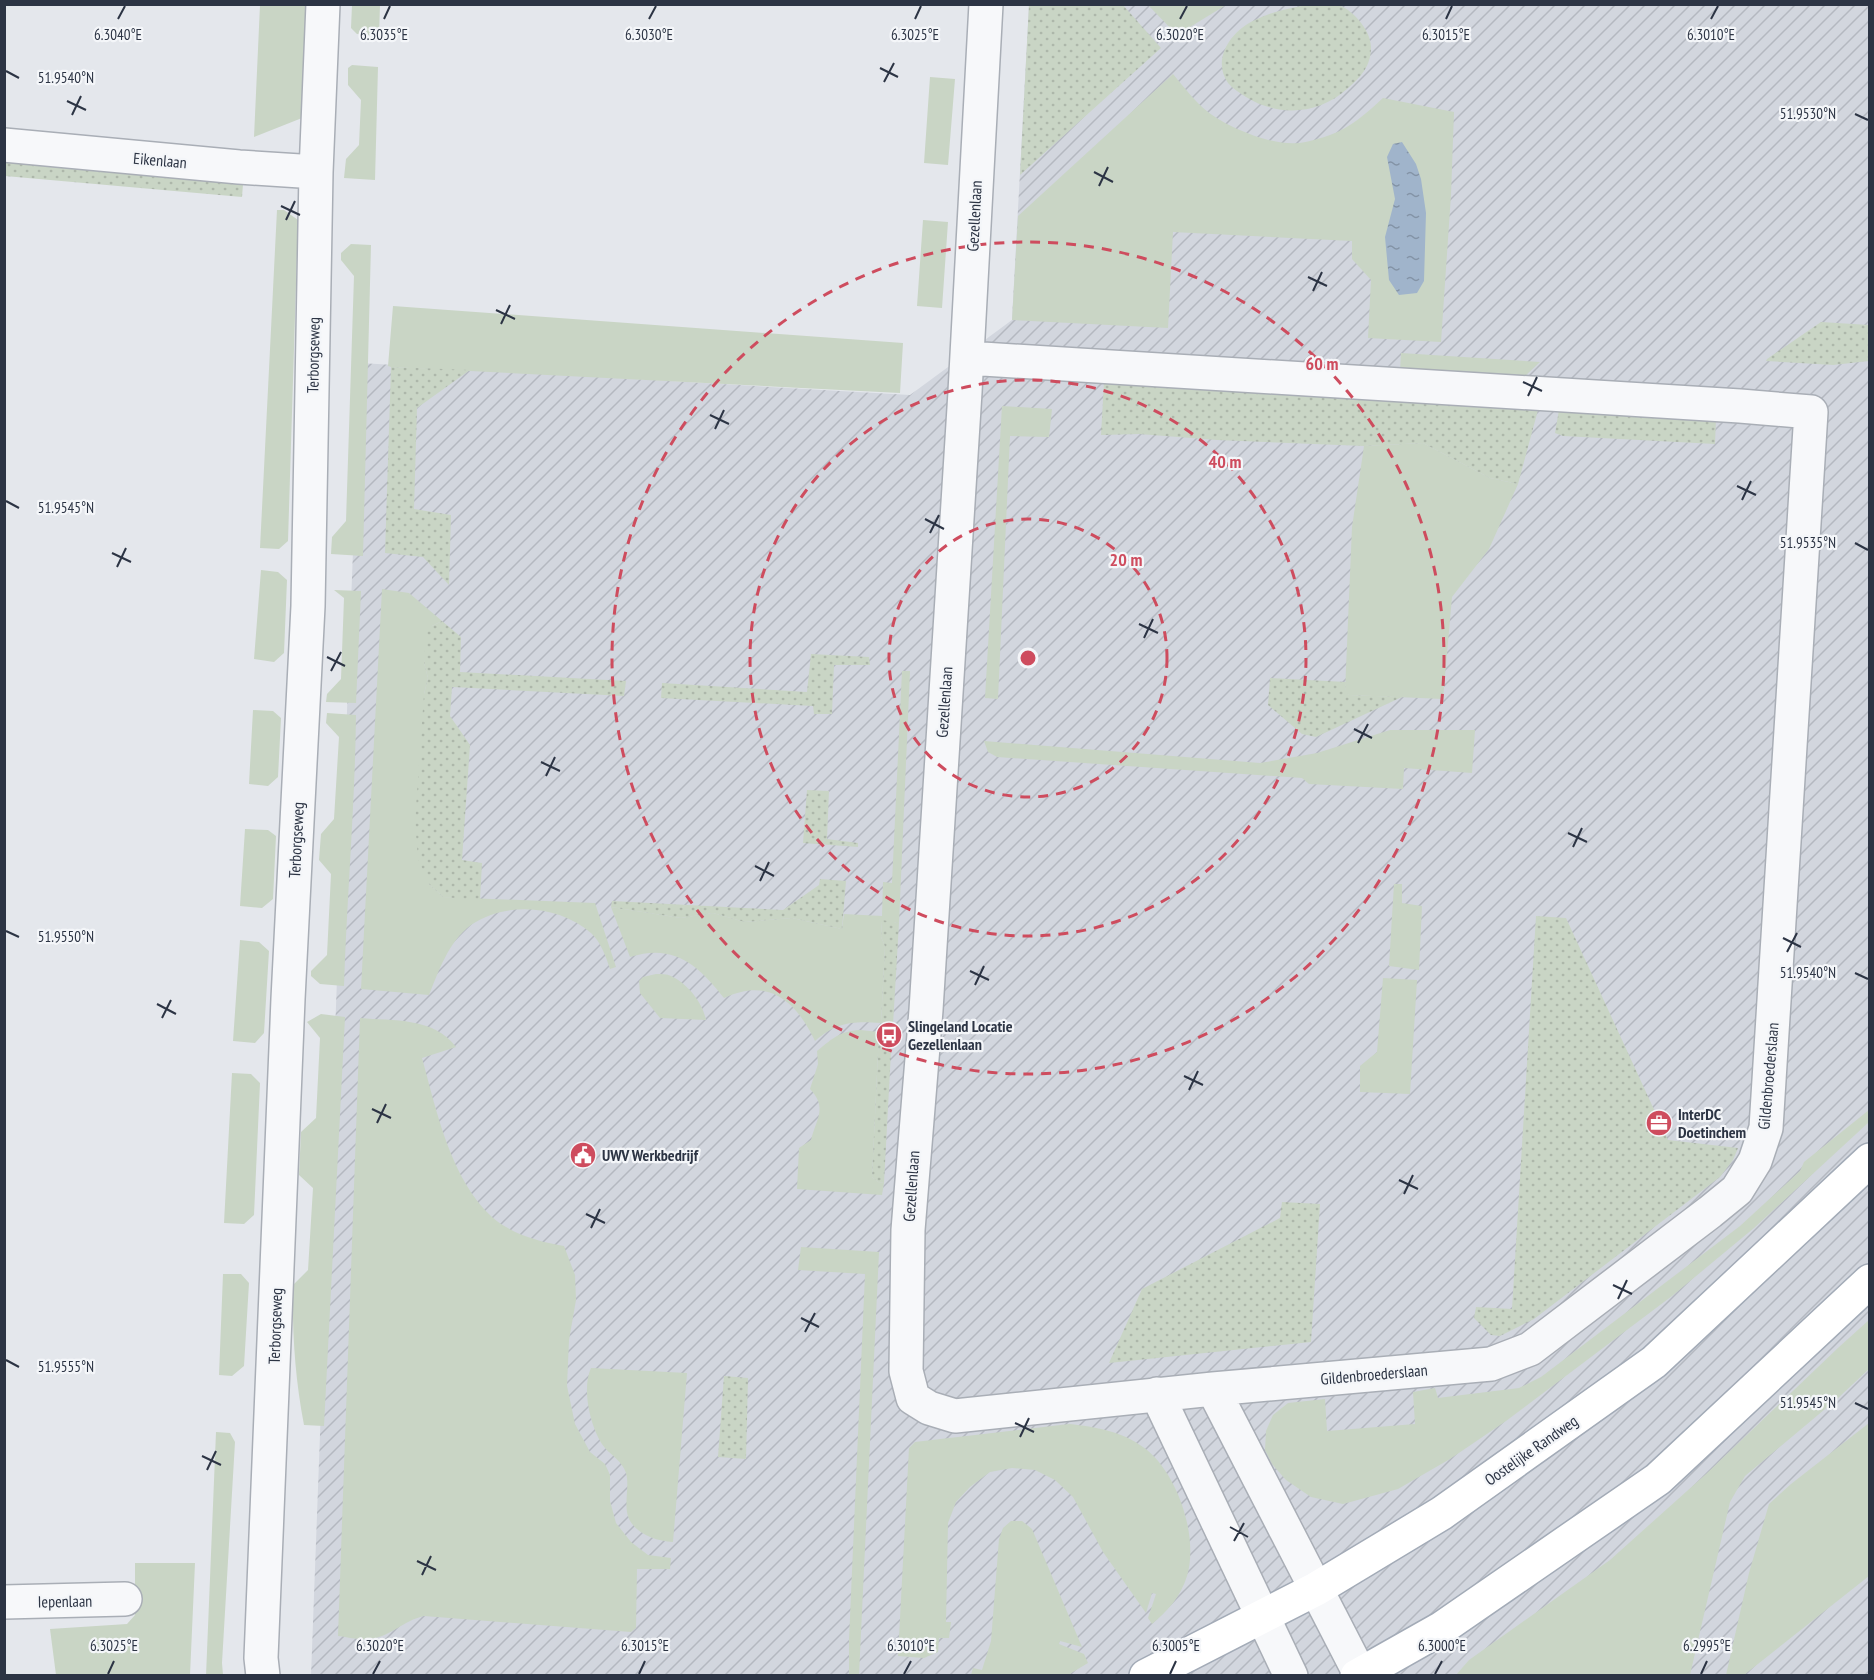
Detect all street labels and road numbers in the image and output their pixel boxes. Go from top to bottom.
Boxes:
street label: Eikenlaan [132,148,188,172]
street label: Gezellenlaan [962,180,986,252]
street label: Terborgseweg [302,317,324,393]
street label: Gezellenlaan [932,666,956,738]
street label: Terborgseweg [284,801,308,879]
street label: Gildenbroederslaan [1753,1022,1783,1130]
street label: Gezellenlaan [899,1150,923,1222]
street label: Terborgseweg [264,1288,286,1364]
street label: Gildenbroederslaan [1320,1359,1428,1389]
street label: Oostelijke Randweg [1480,1410,1582,1490]
street label: Iepenlaan [38,1591,92,1611]

